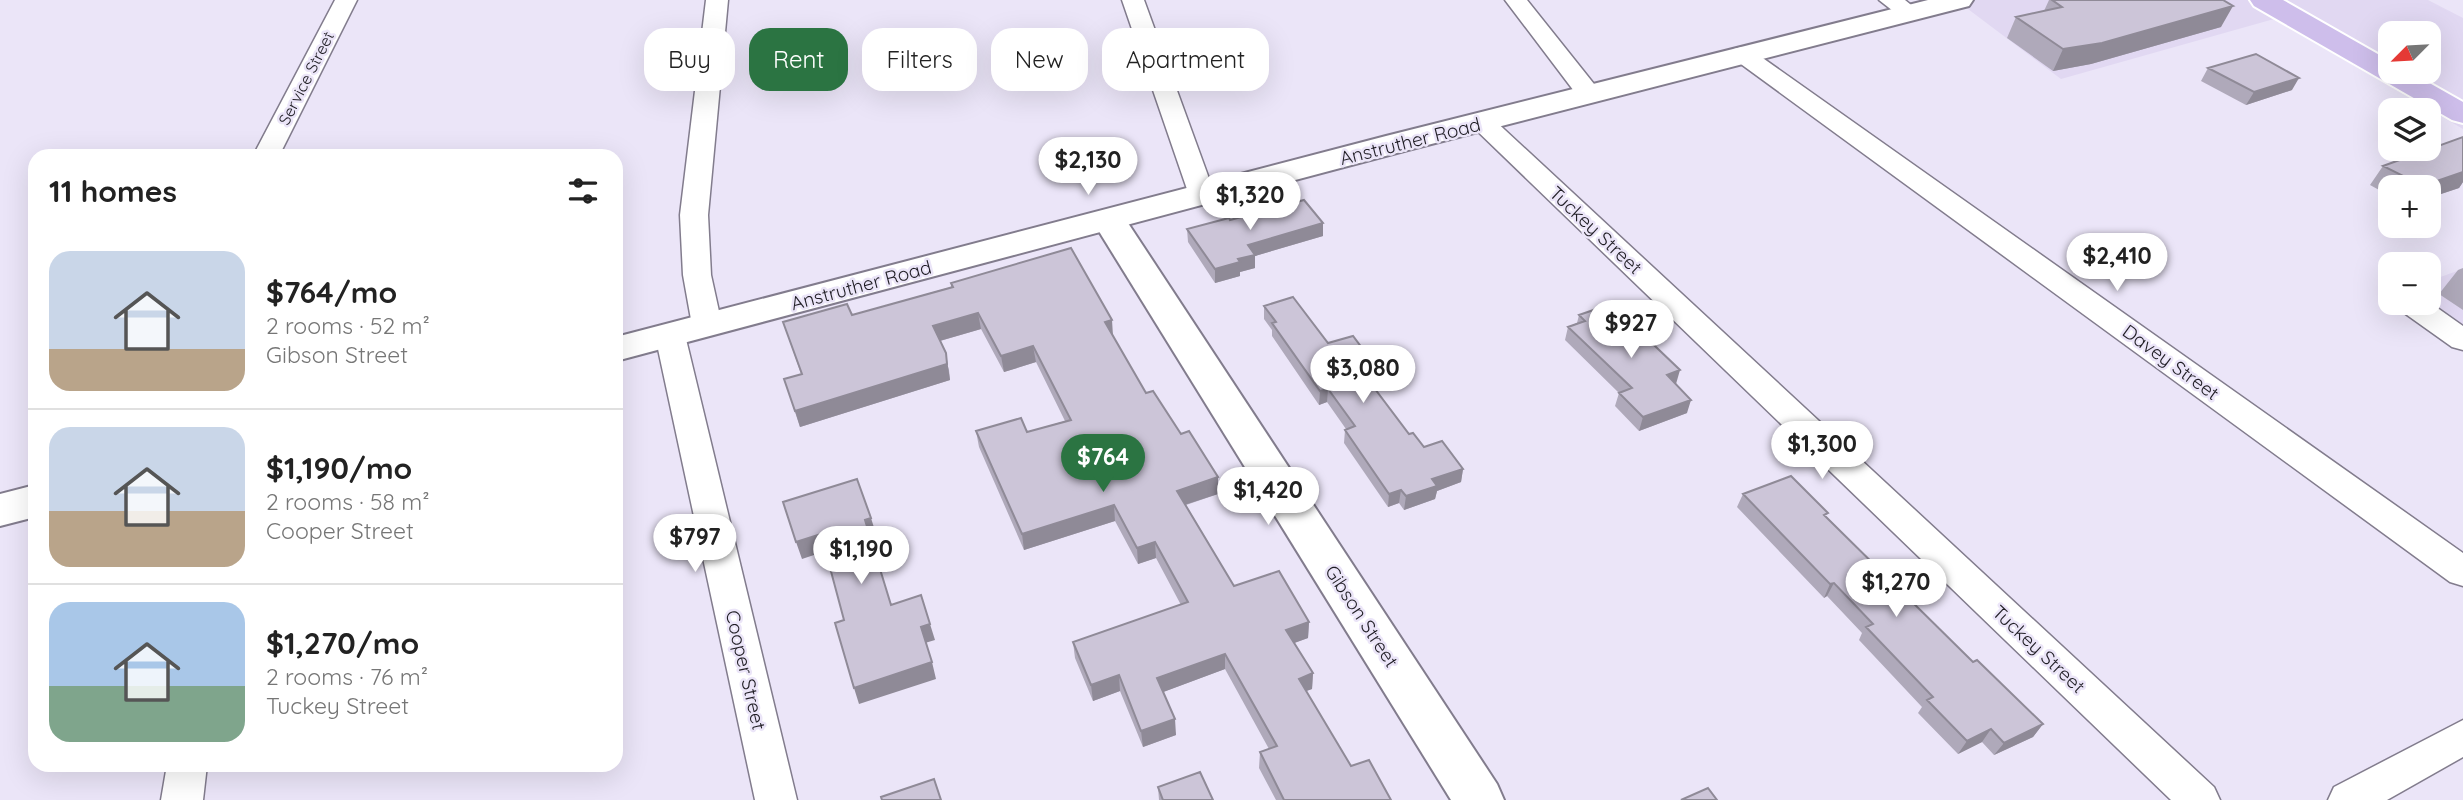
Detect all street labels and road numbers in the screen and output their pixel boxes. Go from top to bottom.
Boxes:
street label: Service Street [274,28,338,128]
street label: Anstruther Road [1337,112,1483,170]
street label: Tuckey Street [1545,181,1647,279]
street label: Anstruther Road [788,255,934,315]
street label: Davey Street [2118,319,2224,405]
street label: Gibson Street [1320,560,1404,672]
street label: Tuckey Street [1988,600,2090,698]
street label: Cooper Street [721,608,771,732]

